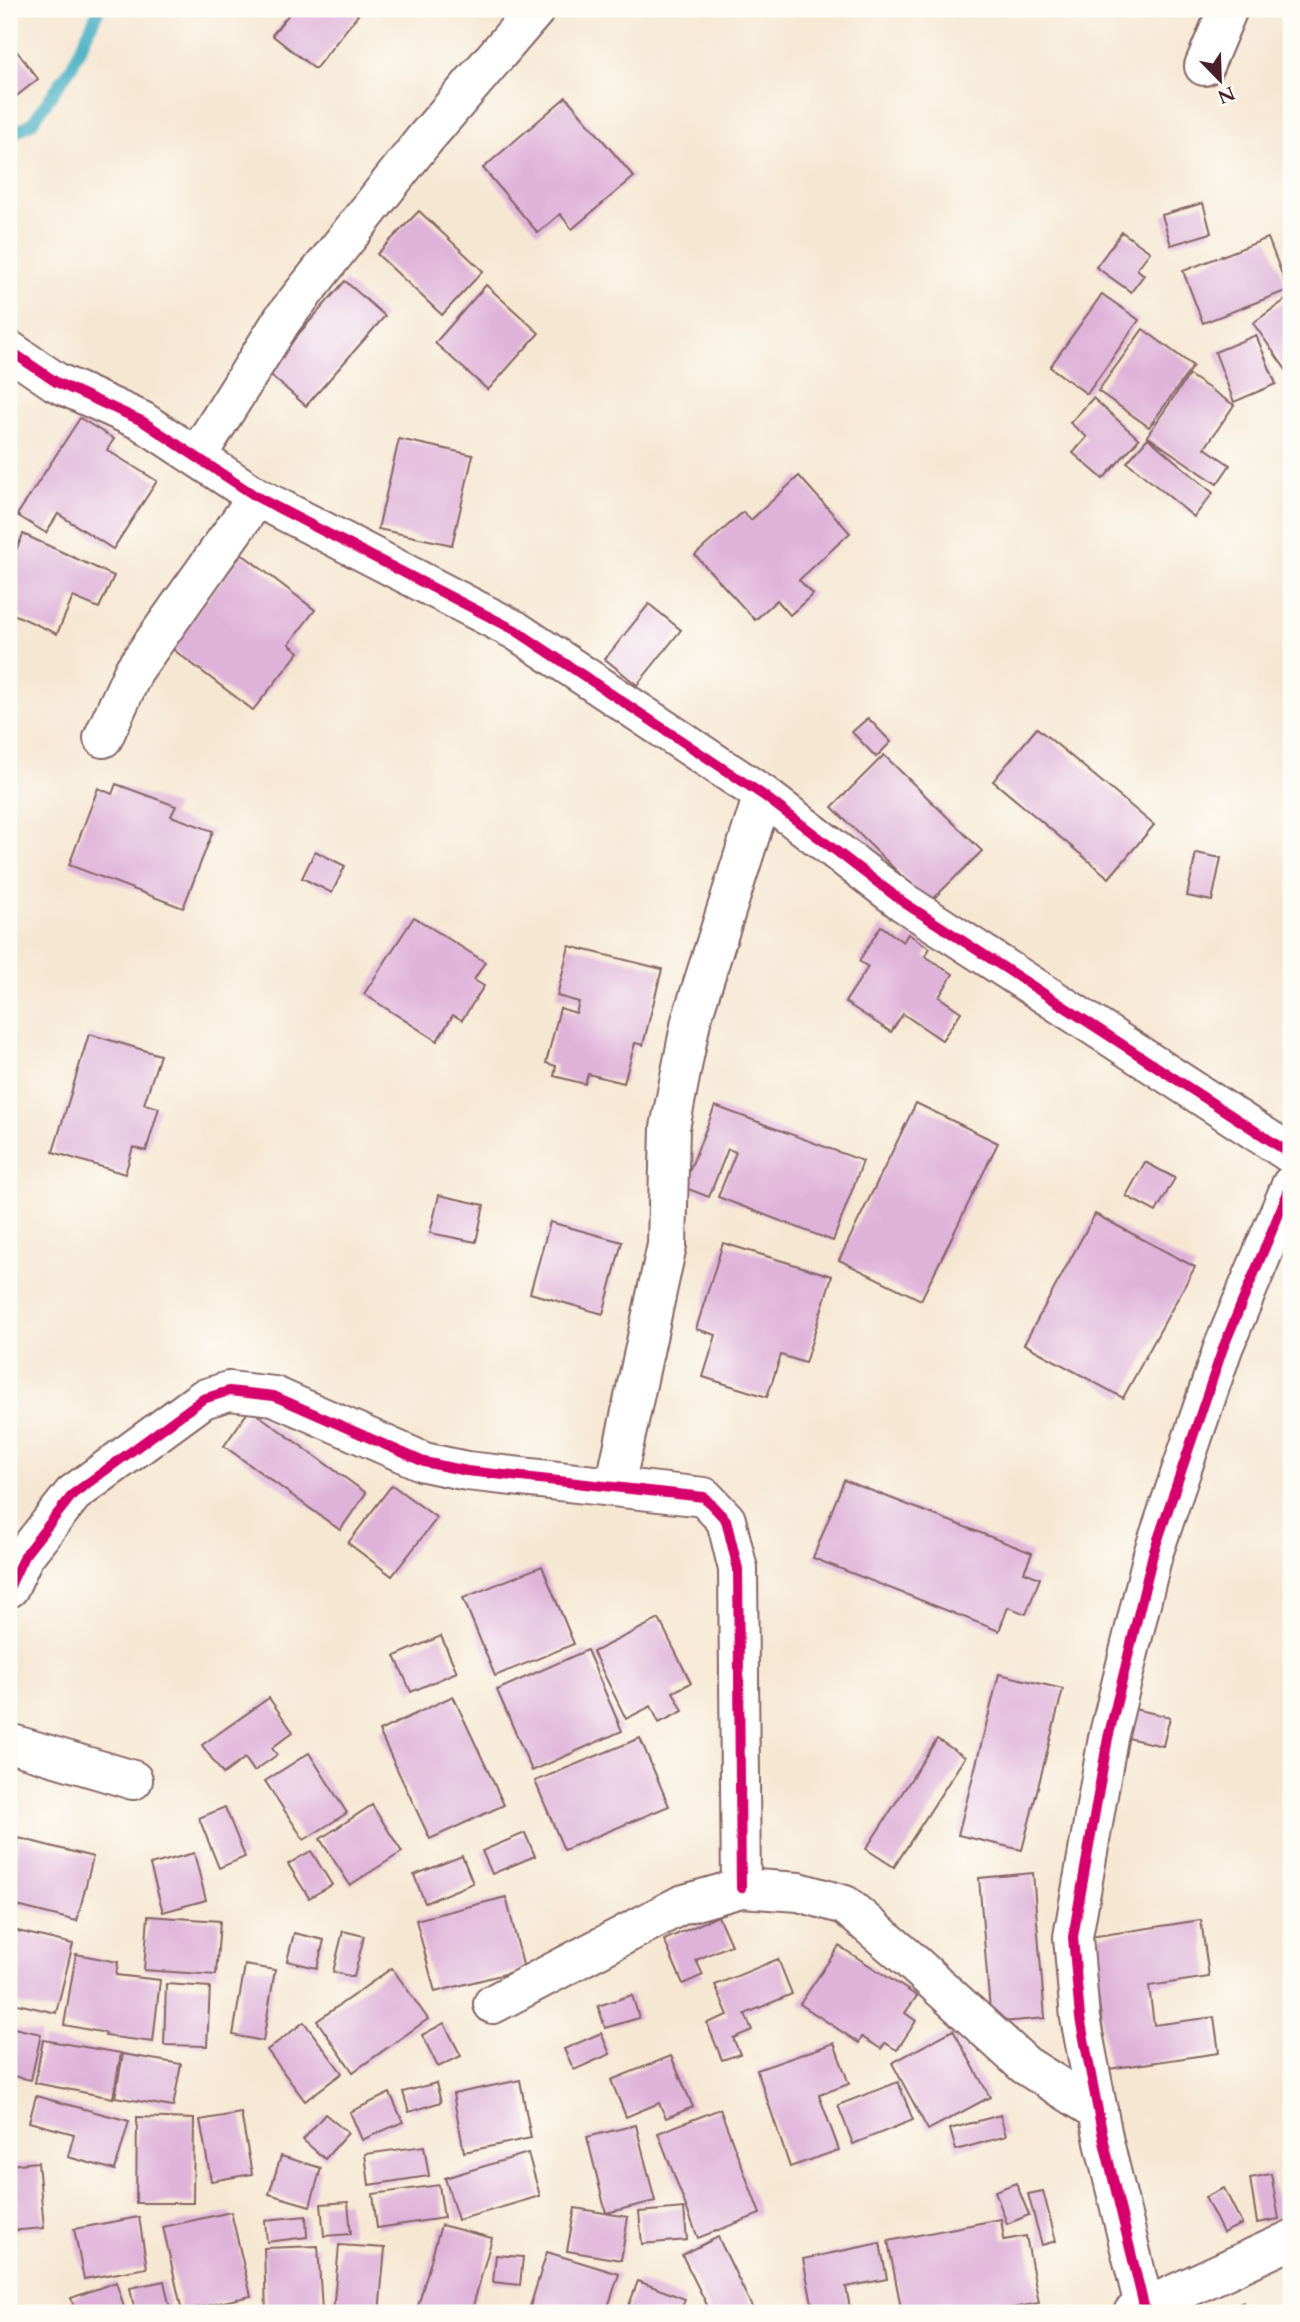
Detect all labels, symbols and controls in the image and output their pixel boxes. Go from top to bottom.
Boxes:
north arrow [1184,46,1254,116]
text: N [1213,80,1239,110]

